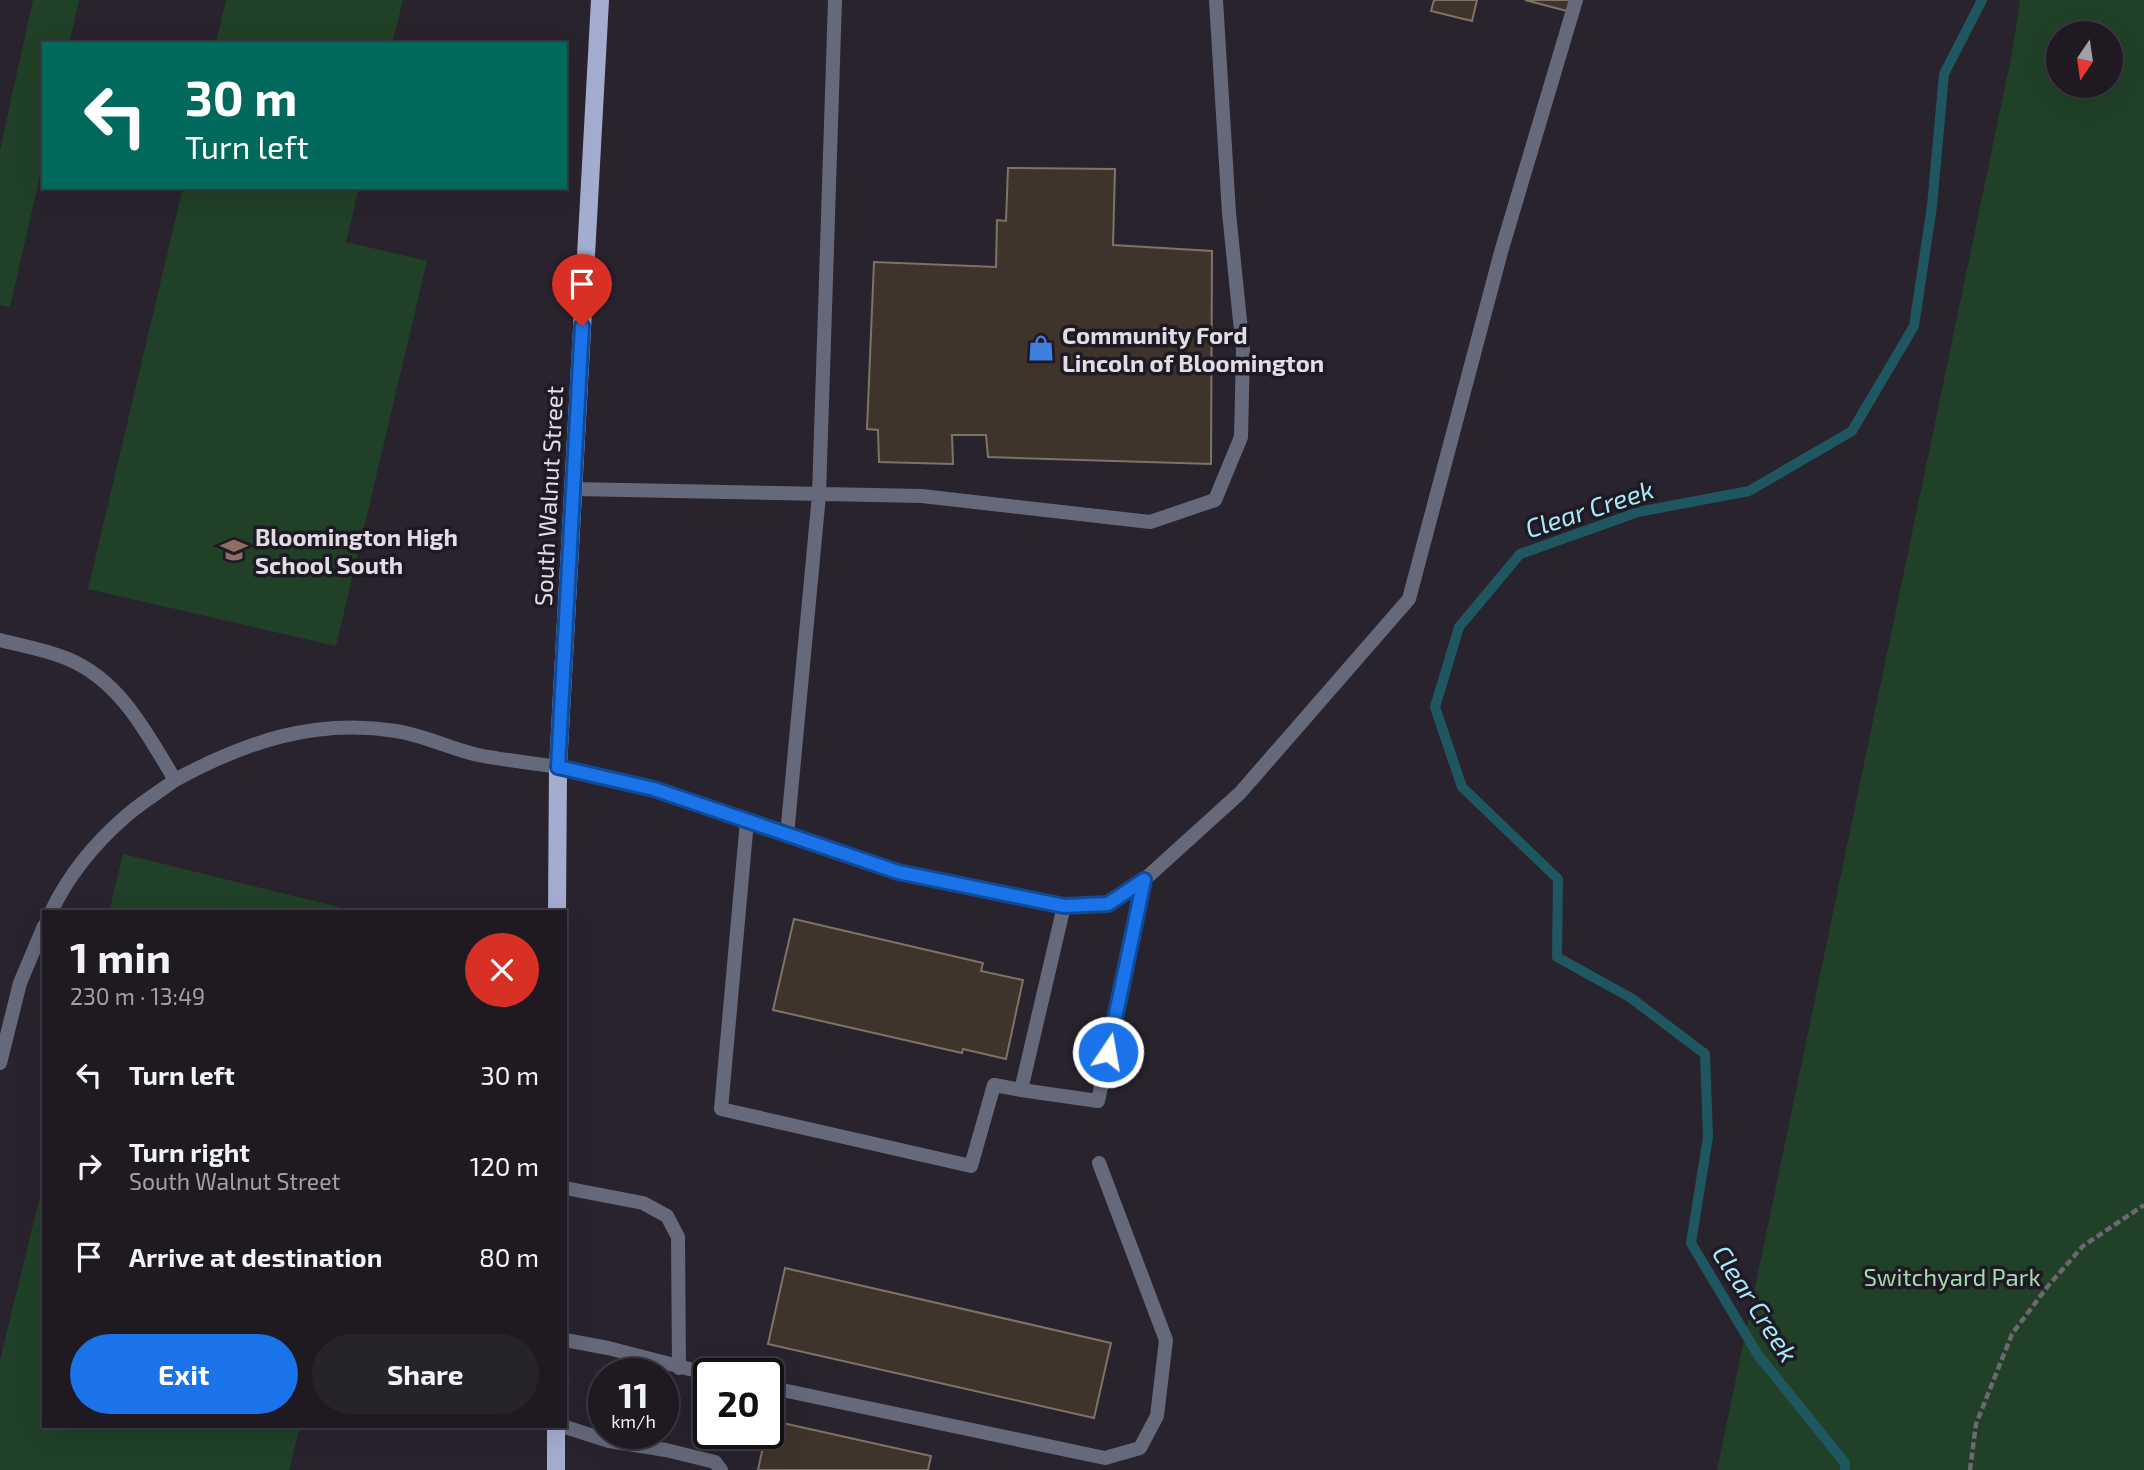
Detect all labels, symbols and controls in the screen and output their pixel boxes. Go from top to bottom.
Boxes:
north arrow [2046,21,2123,98]
map controls [2046,21,2123,98]
text: 30 m [185,67,297,126]
icon: left [70,70,161,161]
text: Turn left [185,127,309,165]
pin [552,254,612,326]
icon: arrive [563,265,601,303]
place label: Community Ford Lincoln of Bloomington [1062,320,1324,377]
shop icon: Community Ford Lincoln of Bloomington [1026,333,1056,363]
street label: South Walnut Street [528,385,568,607]
water label: Clear Creek [1521,473,1657,543]
place label: Bloomington High School South [255,522,458,579]
school or university icon: Bloomington High School South [219,535,249,565]
text: 1 min [70,931,171,981]
button: close [465,933,539,1007]
text: 230 m · 13:49 [70,982,205,1010]
position arrow [1071,1015,1145,1089]
icon: left [70,1056,108,1094]
text: Turn left [129,1059,235,1090]
text: 30 m [480,1059,539,1090]
text: Turn right [129,1136,250,1167]
icon: right [70,1147,108,1185]
text: 120 m [470,1150,539,1181]
text: South Walnut Street [129,1167,340,1195]
icon: arrive [70,1238,108,1276]
water label: Clear Creek [1707,1239,1805,1367]
text: Arrive at destination [129,1241,382,1272]
text: 80 m [479,1241,539,1272]
park label: Switchyard Park [1863,1262,2041,1291]
button: Exit [70,1334,298,1414]
button: Share [312,1334,539,1414]
speed limit sign: 20 [693,1358,784,1449]
text: 11 [618,1373,649,1415]
text: km/h [611,1410,656,1432]

